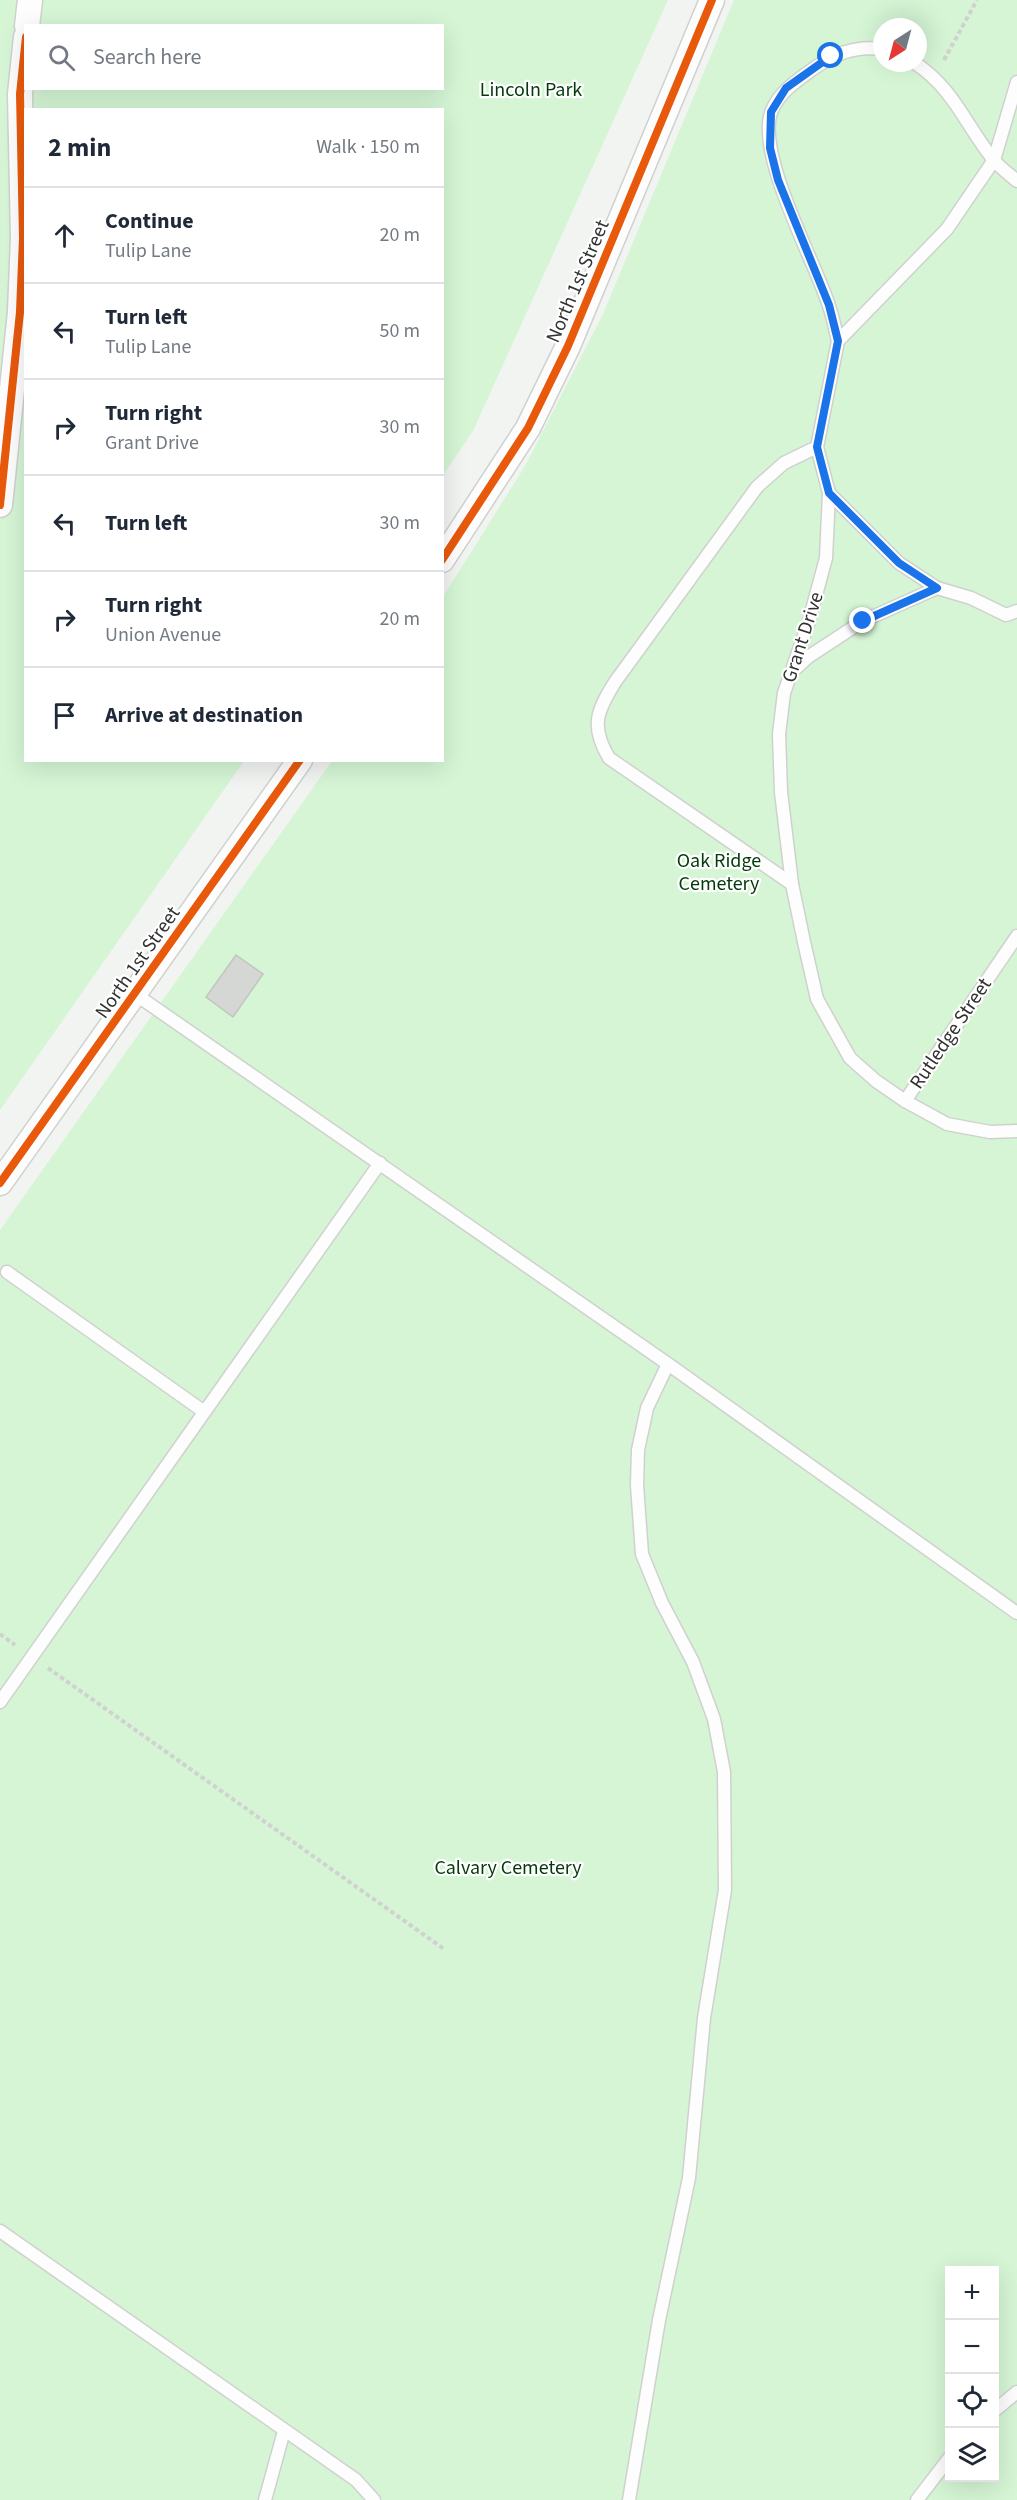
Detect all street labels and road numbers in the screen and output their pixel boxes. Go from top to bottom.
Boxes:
street label: North 1st Street [539,215,617,347]
street label: Grant Drive [775,588,831,686]
street label: North 1st Street [89,901,187,1024]
street label: Rutledge Street [903,972,999,1095]

